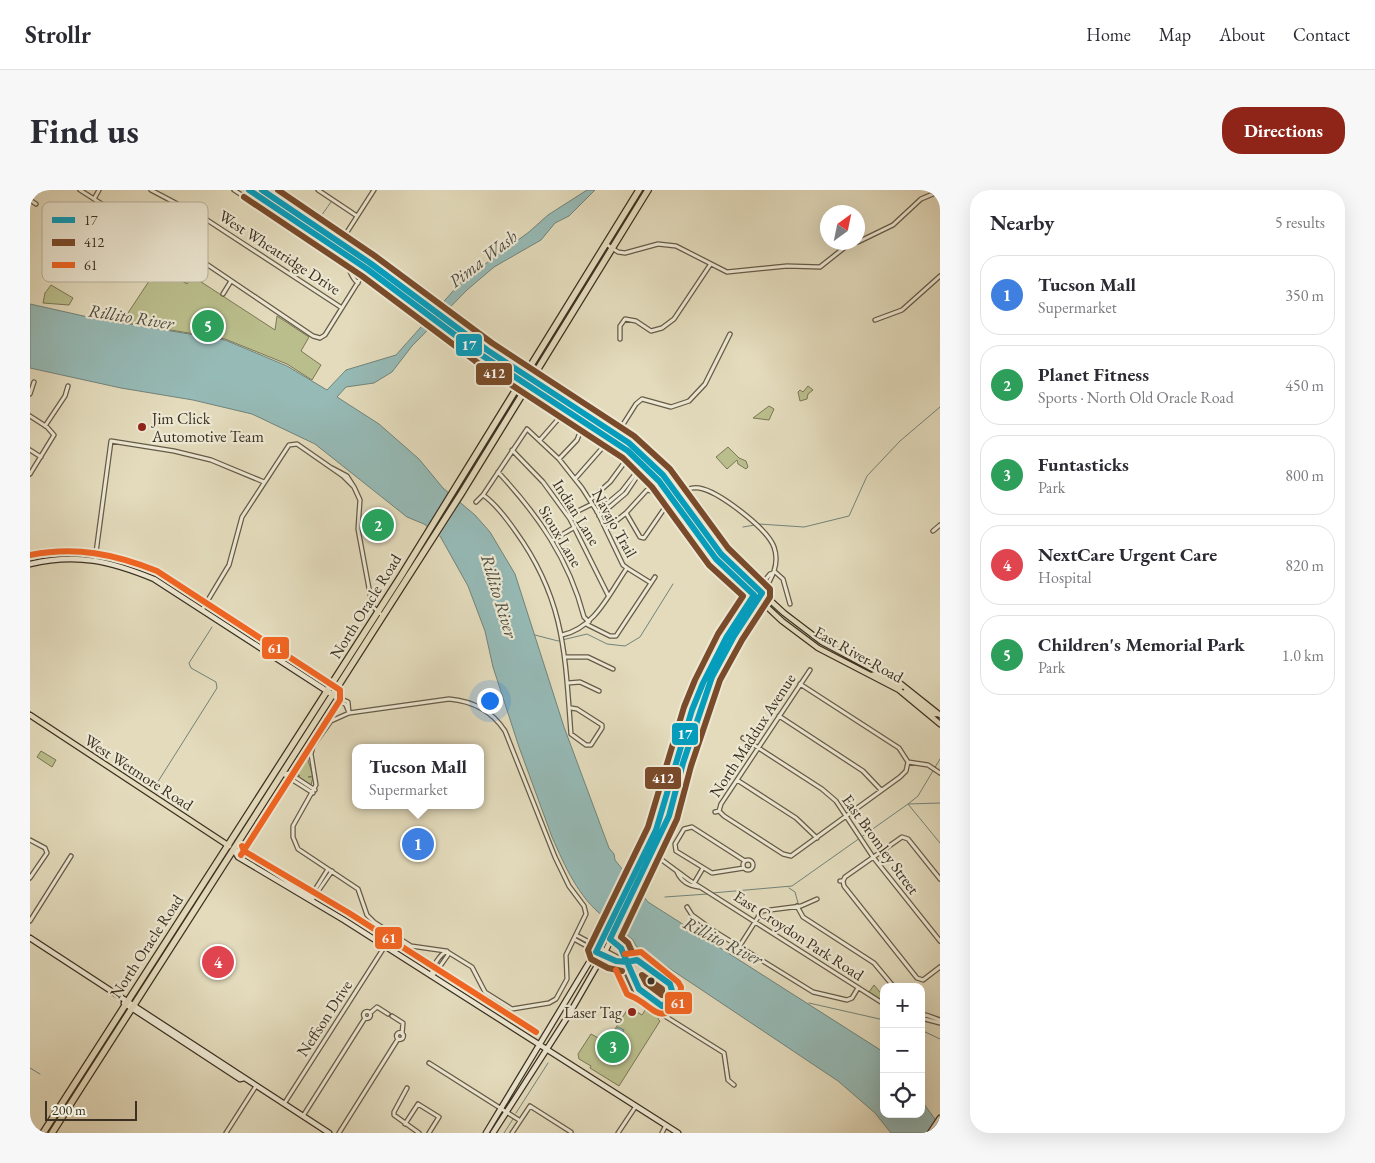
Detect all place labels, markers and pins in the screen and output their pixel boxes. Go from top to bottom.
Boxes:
pin: 5 [192,307,224,345]
place label: Jim Click Automotive Team [150,408,264,447]
marker: Jim Click Automotive Team [136,421,148,433]
pin: 2 [362,506,394,544]
pin: 1 [402,825,434,863]
pin: 4 [202,943,234,981]
unlabelled marker [646,976,656,986]
place label: Laser Tag [564,1002,623,1023]
marker: Laser Tag [626,1006,638,1018]
pin: 3 [597,1028,629,1066]

